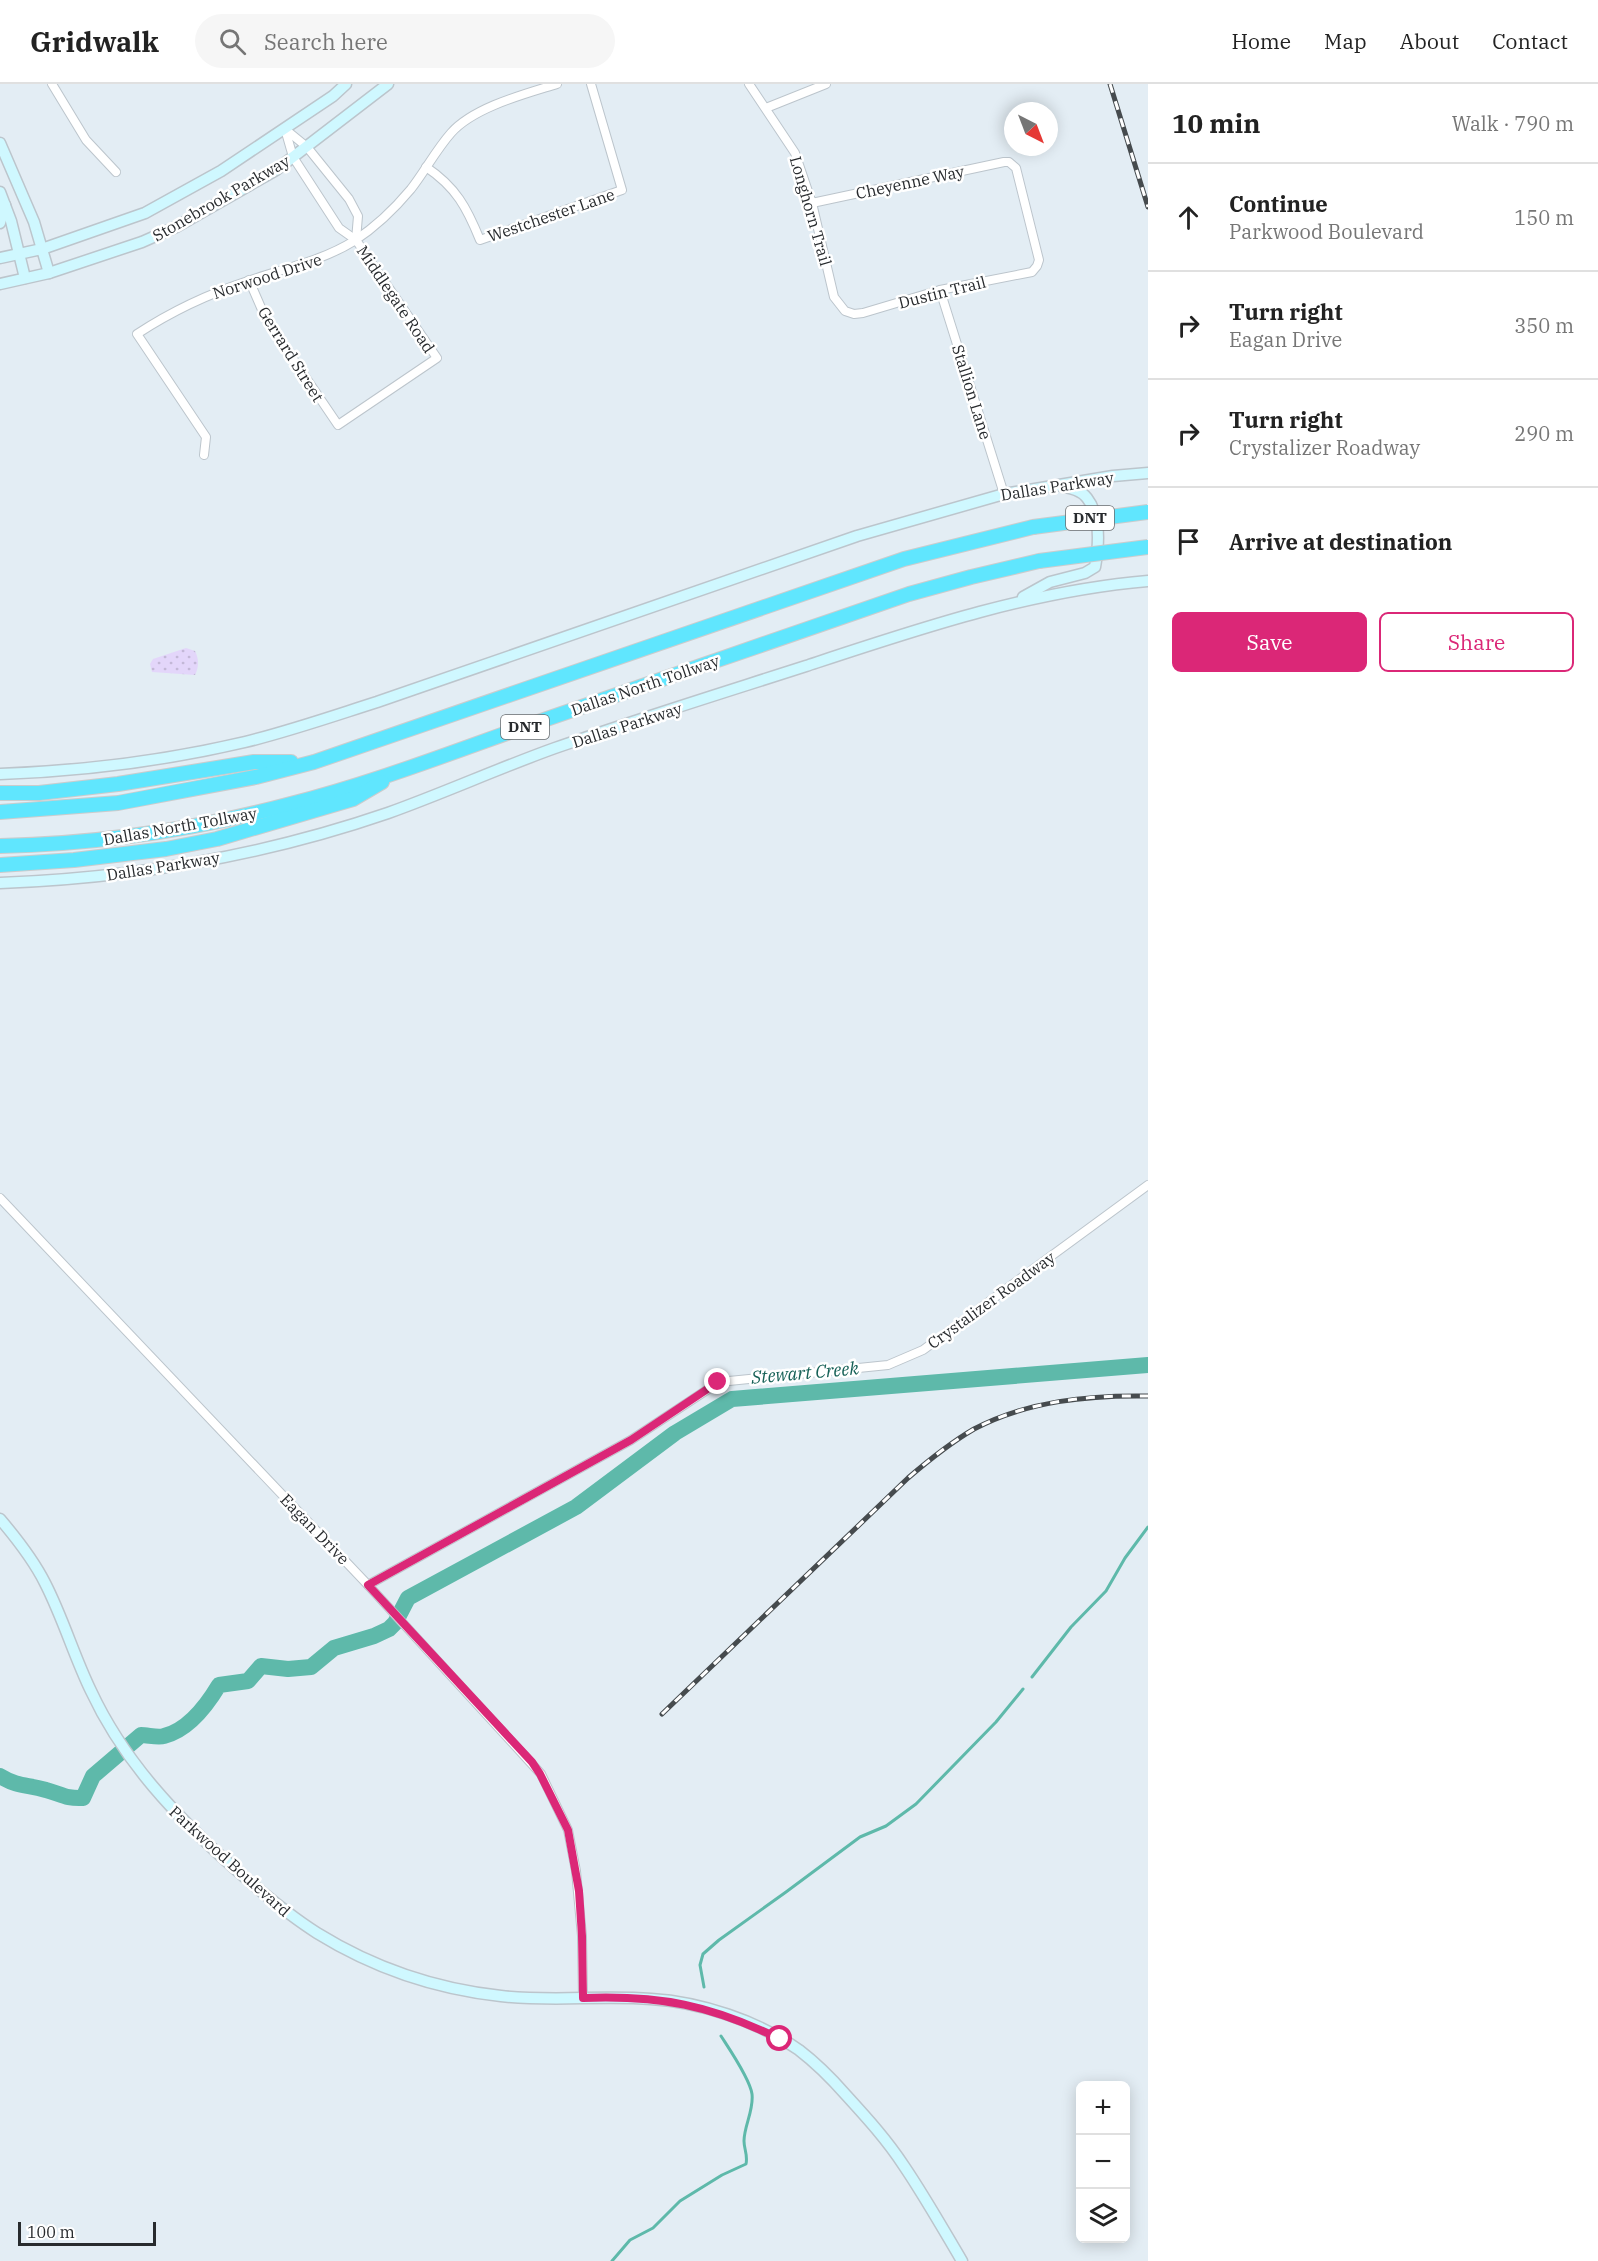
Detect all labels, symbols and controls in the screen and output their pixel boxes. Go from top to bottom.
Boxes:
search box [195,14,615,68]
text: Gridwalk [30,23,159,60]
icon: search [216,25,249,58]
text: Search here [264,27,388,56]
text: Home [1231,27,1291,55]
text: Map [1324,27,1367,55]
text: About [1400,27,1459,55]
text: Contact [1492,27,1568,55]
north arrow [1004,102,1058,156]
text: 10 min [1172,106,1260,140]
text: Walk · 790 m [1452,110,1574,137]
street label: Stonebrook Parkway [149,150,294,245]
street label: Longhorn Trail [786,154,836,268]
street label: Cheyenne Way [854,161,966,203]
street label: Westchester Lane [485,184,617,246]
text: Continue [1229,189,1328,218]
icon: ahead [1172,201,1205,234]
text: 150 m [1514,204,1574,231]
text: Parkwood Boulevard [1229,218,1424,245]
street label: Middlegate Road [353,242,439,357]
street label: Norwood Drive [210,249,324,303]
street label: Dustin Trail [896,271,988,313]
text: Turn right [1229,297,1343,326]
street label: Gerrard Street [254,303,328,406]
icon: right [1172,309,1205,342]
text: 350 m [1514,312,1574,339]
text: Eagan Drive [1229,326,1342,353]
street label: Stallion Lane [948,342,996,442]
text: Turn right [1229,405,1343,434]
icon: right [1172,417,1205,450]
text: 290 m [1514,420,1574,447]
text: Crystalizer Roadway [1229,434,1420,461]
street label: Dallas Parkway [999,467,1115,505]
road number: DNT [1066,506,1114,530]
icon: arrive [1172,525,1205,558]
text: Arrive at destination [1229,527,1452,556]
button: Save [1172,612,1367,672]
button: Share [1379,612,1574,672]
street label: Dallas North Tollway [568,650,722,720]
street label: Dallas Parkway [570,698,685,752]
road number: DNT [501,715,549,739]
street label: Dallas North Tollway [102,803,259,849]
street label: Dallas Parkway [105,847,221,885]
street label: Crystalizer Roadway [923,1247,1059,1353]
water label: Stewart Creek [749,1356,860,1389]
route end [704,1368,730,1394]
street label: Eagan Drive [276,1489,354,1569]
street label: Parkwood Boulevard [165,1801,295,1921]
route start [766,2025,792,2051]
map controls [1076,2081,1130,2243]
button: + [1076,2081,1130,2135]
button: − [1076,2135,1130,2189]
button: layers [1076,2189,1130,2243]
scale bar [18,2219,156,2246]
text: 100 m [27,2222,75,2242]

